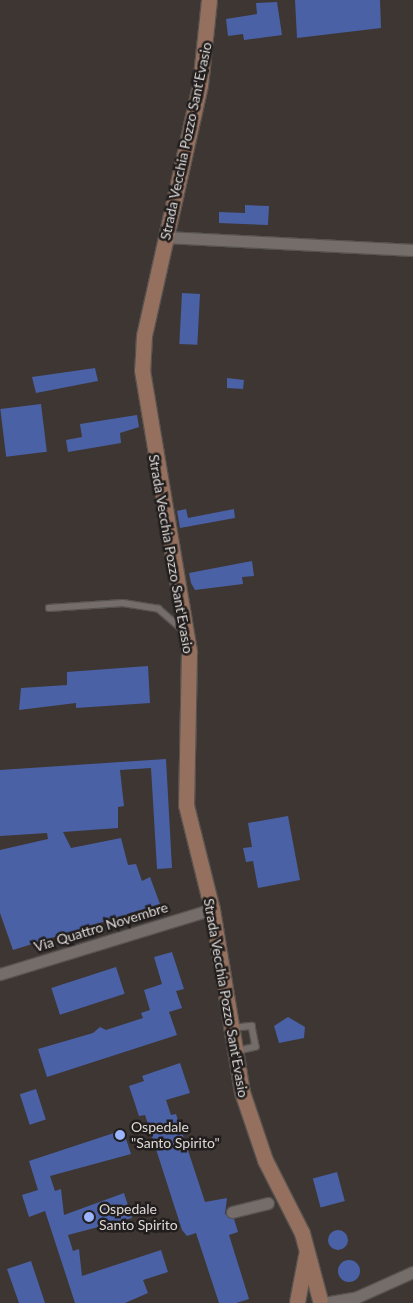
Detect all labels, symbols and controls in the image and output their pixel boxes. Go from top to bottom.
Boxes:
street label: Strada Vecchia Pozzo Sant'Evasio [157,40,215,242]
street label: Strada Vecchia Pozzo Sant'Evasio [145,453,197,655]
street label: Strada Vecchia Pozzo Sant'Evasio [200,897,252,1099]
street label: Via Quattro Novembre [32,899,170,955]
place label: Ospedale "Santo Spirito" [131,1119,220,1152]
marker: Ospedale "Santo Spirito" [113,1128,127,1142]
place label: Ospedale Santo Spirito [99,1201,178,1234]
marker: Ospedale Santo Spirito [83,1211,95,1223]

